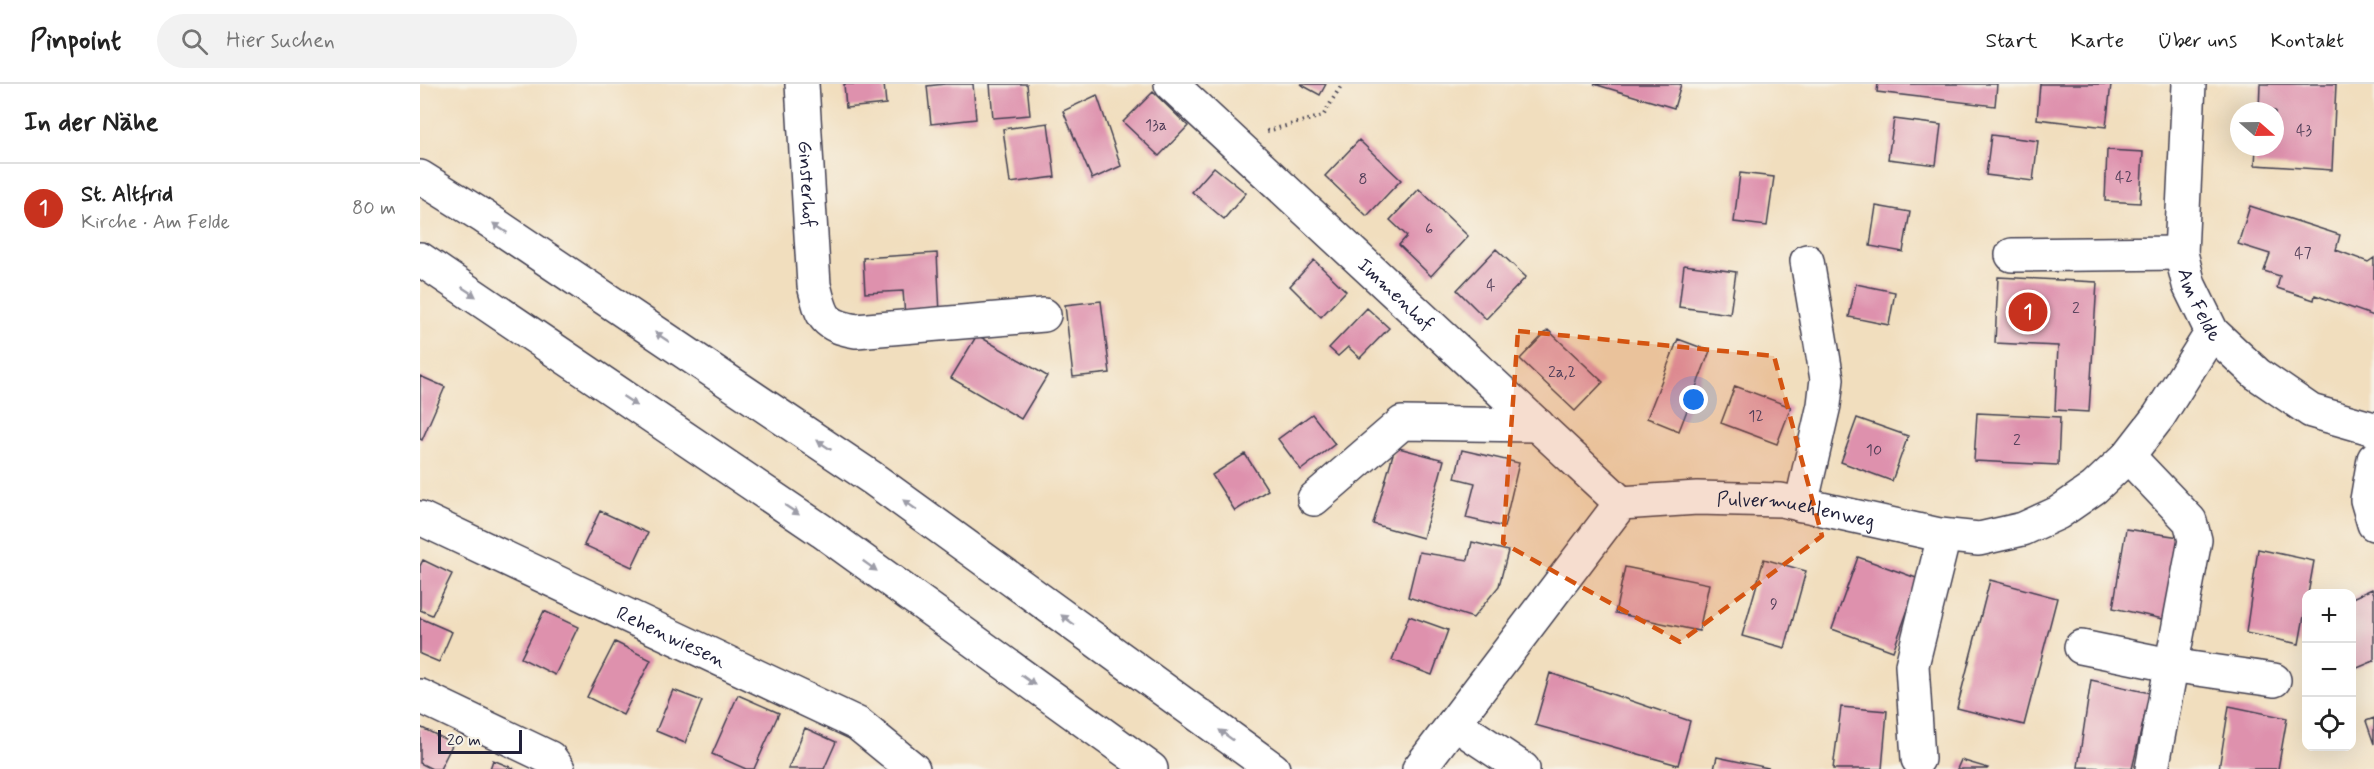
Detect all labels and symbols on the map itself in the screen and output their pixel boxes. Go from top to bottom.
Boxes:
north arrow [2230,102,2284,156]
house number: 13a [1145,115,1167,136]
house number: 43 [2296,120,2312,141]
street label: Ginsterhof [790,140,823,228]
house number: 42 [2115,167,2133,188]
house number: 8 [1358,169,1368,190]
house number: 6 [1425,219,1433,240]
one-way arrow [492,223,508,234]
house number: 47 [2294,243,2312,264]
street label: Immenhof [1351,252,1440,338]
street label: Am Felde [2170,266,2226,349]
house number: 4 [1486,275,1496,296]
one-way arrow [460,286,477,297]
pin: 1 [2008,290,2048,334]
house number: 2 [2072,298,2080,319]
one-way arrow [654,331,670,342]
house number: 2a,2 [1548,362,1576,383]
your location [1679,385,1708,414]
one-way arrow [622,395,638,406]
house number: 12 [1748,406,1764,427]
house number: 2 [2013,430,2021,451]
one-way arrow [816,440,832,451]
house number: 10 [1866,440,1882,461]
street label: Pulvermuehlenweg [1716,486,1877,535]
one-way arrow [903,499,919,511]
one-way arrow [783,505,800,516]
one-way arrow [861,560,877,572]
house number: 9 [1770,594,1778,615]
street label: Rehenwiesen [611,600,731,675]
one-way arrow [1060,614,1076,626]
one-way arrow [1019,674,1035,686]
scale bar [438,727,522,754]
one-way arrow [1218,729,1233,741]

